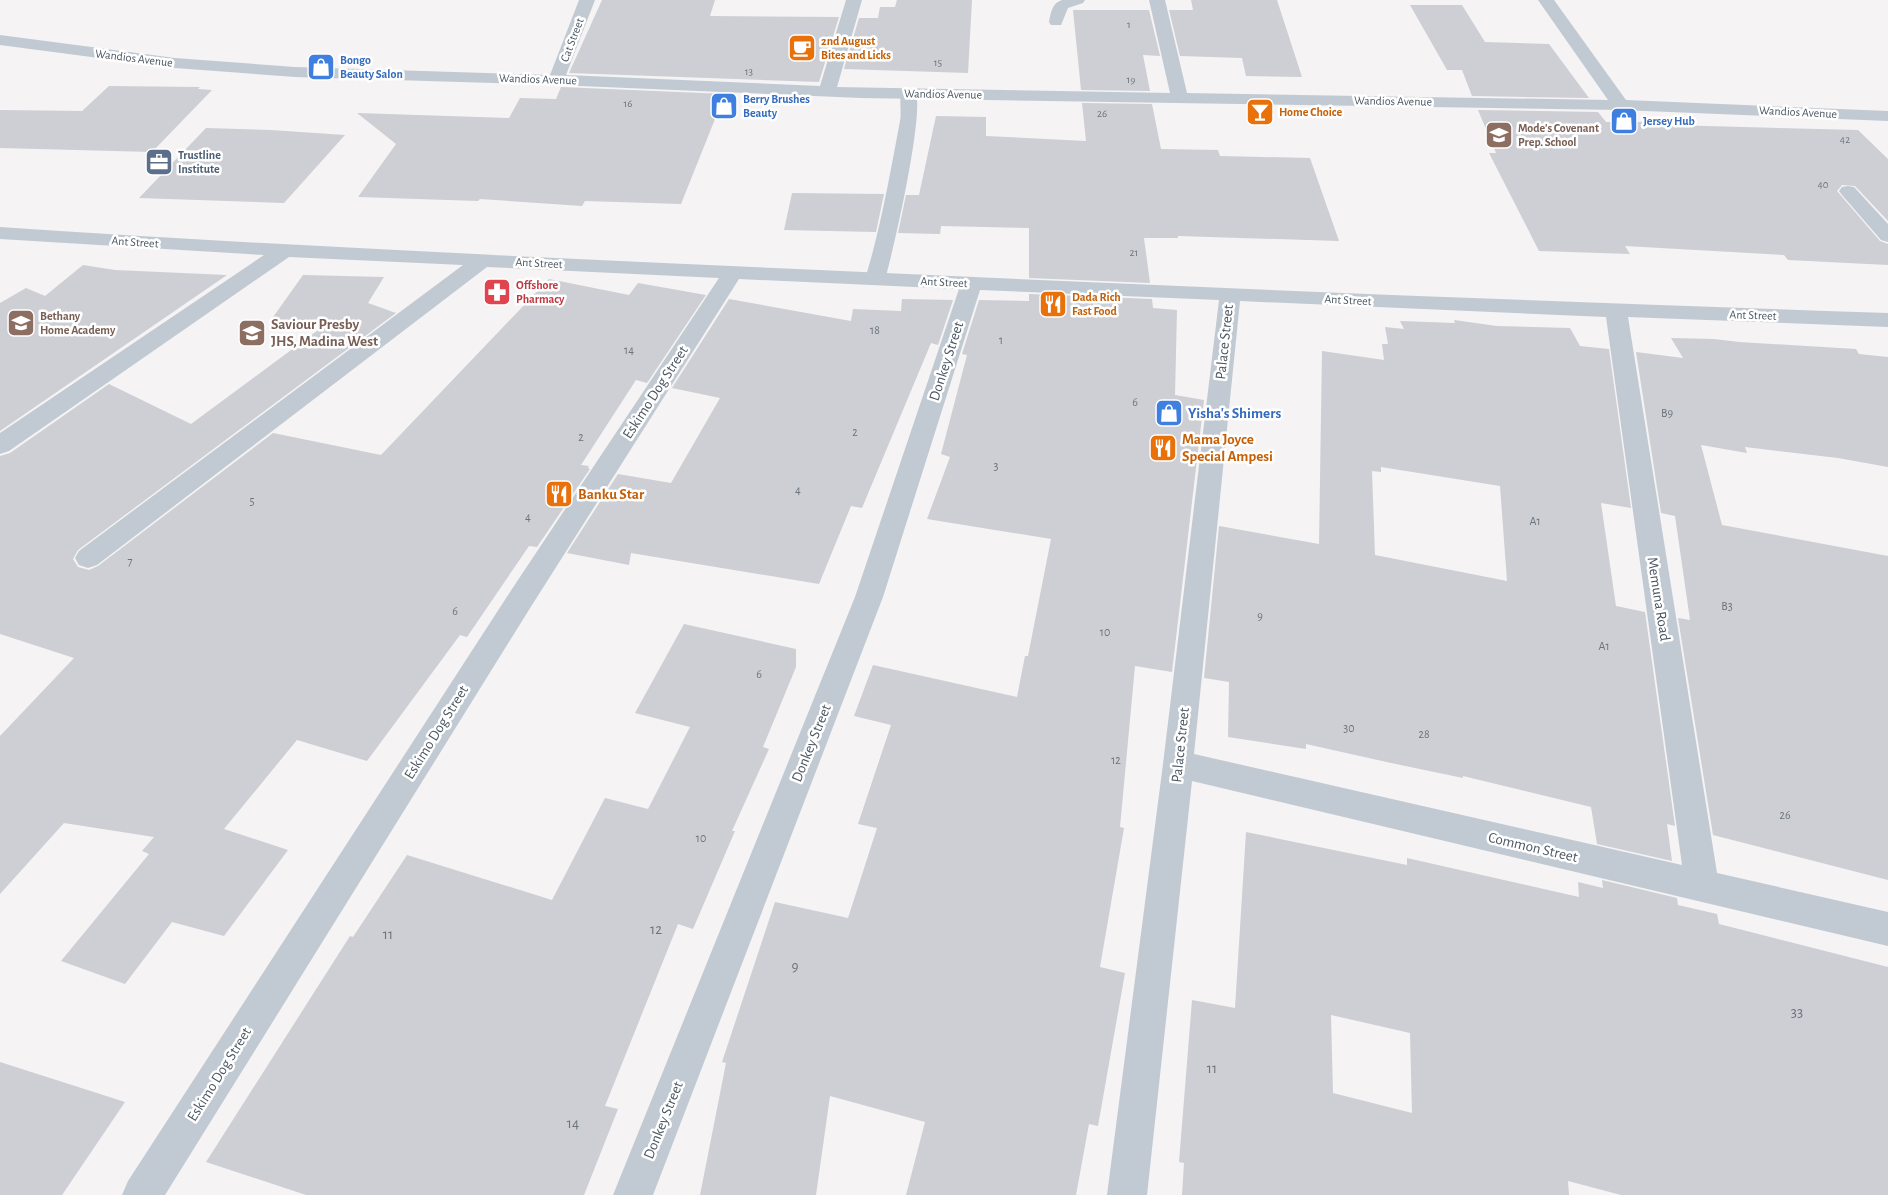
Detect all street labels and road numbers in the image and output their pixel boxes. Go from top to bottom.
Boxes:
street label: Cat Street [558,16,586,64]
street label: Wandios Avenue [95,47,173,69]
street label: Wandios Avenue [499,72,577,86]
street label: Wandios Avenue [904,87,982,101]
street label: Wandios Avenue [1354,94,1432,108]
street label: Wandios Avenue [1759,104,1837,120]
street label: Ant Street [111,234,159,250]
street label: Ant Street [515,256,563,270]
street label: Ant Street [920,275,968,289]
street label: Ant Street [1324,293,1372,307]
street label: Palace Street [1213,304,1236,380]
street label: Ant Street [1729,308,1777,322]
street label: Donkey Street [927,319,966,403]
street label: Eskimo Dog Street [620,343,691,441]
street label: Memuna Road [1644,556,1673,642]
street label: Eskimo Dog Street [402,683,471,782]
street label: Donkey Street [789,702,834,784]
street label: Palace Street [1169,707,1192,783]
street label: Common Street [1487,830,1579,865]
street label: Eskimo Dog Street [185,1025,254,1124]
street label: Donkey Street [641,1079,686,1161]

